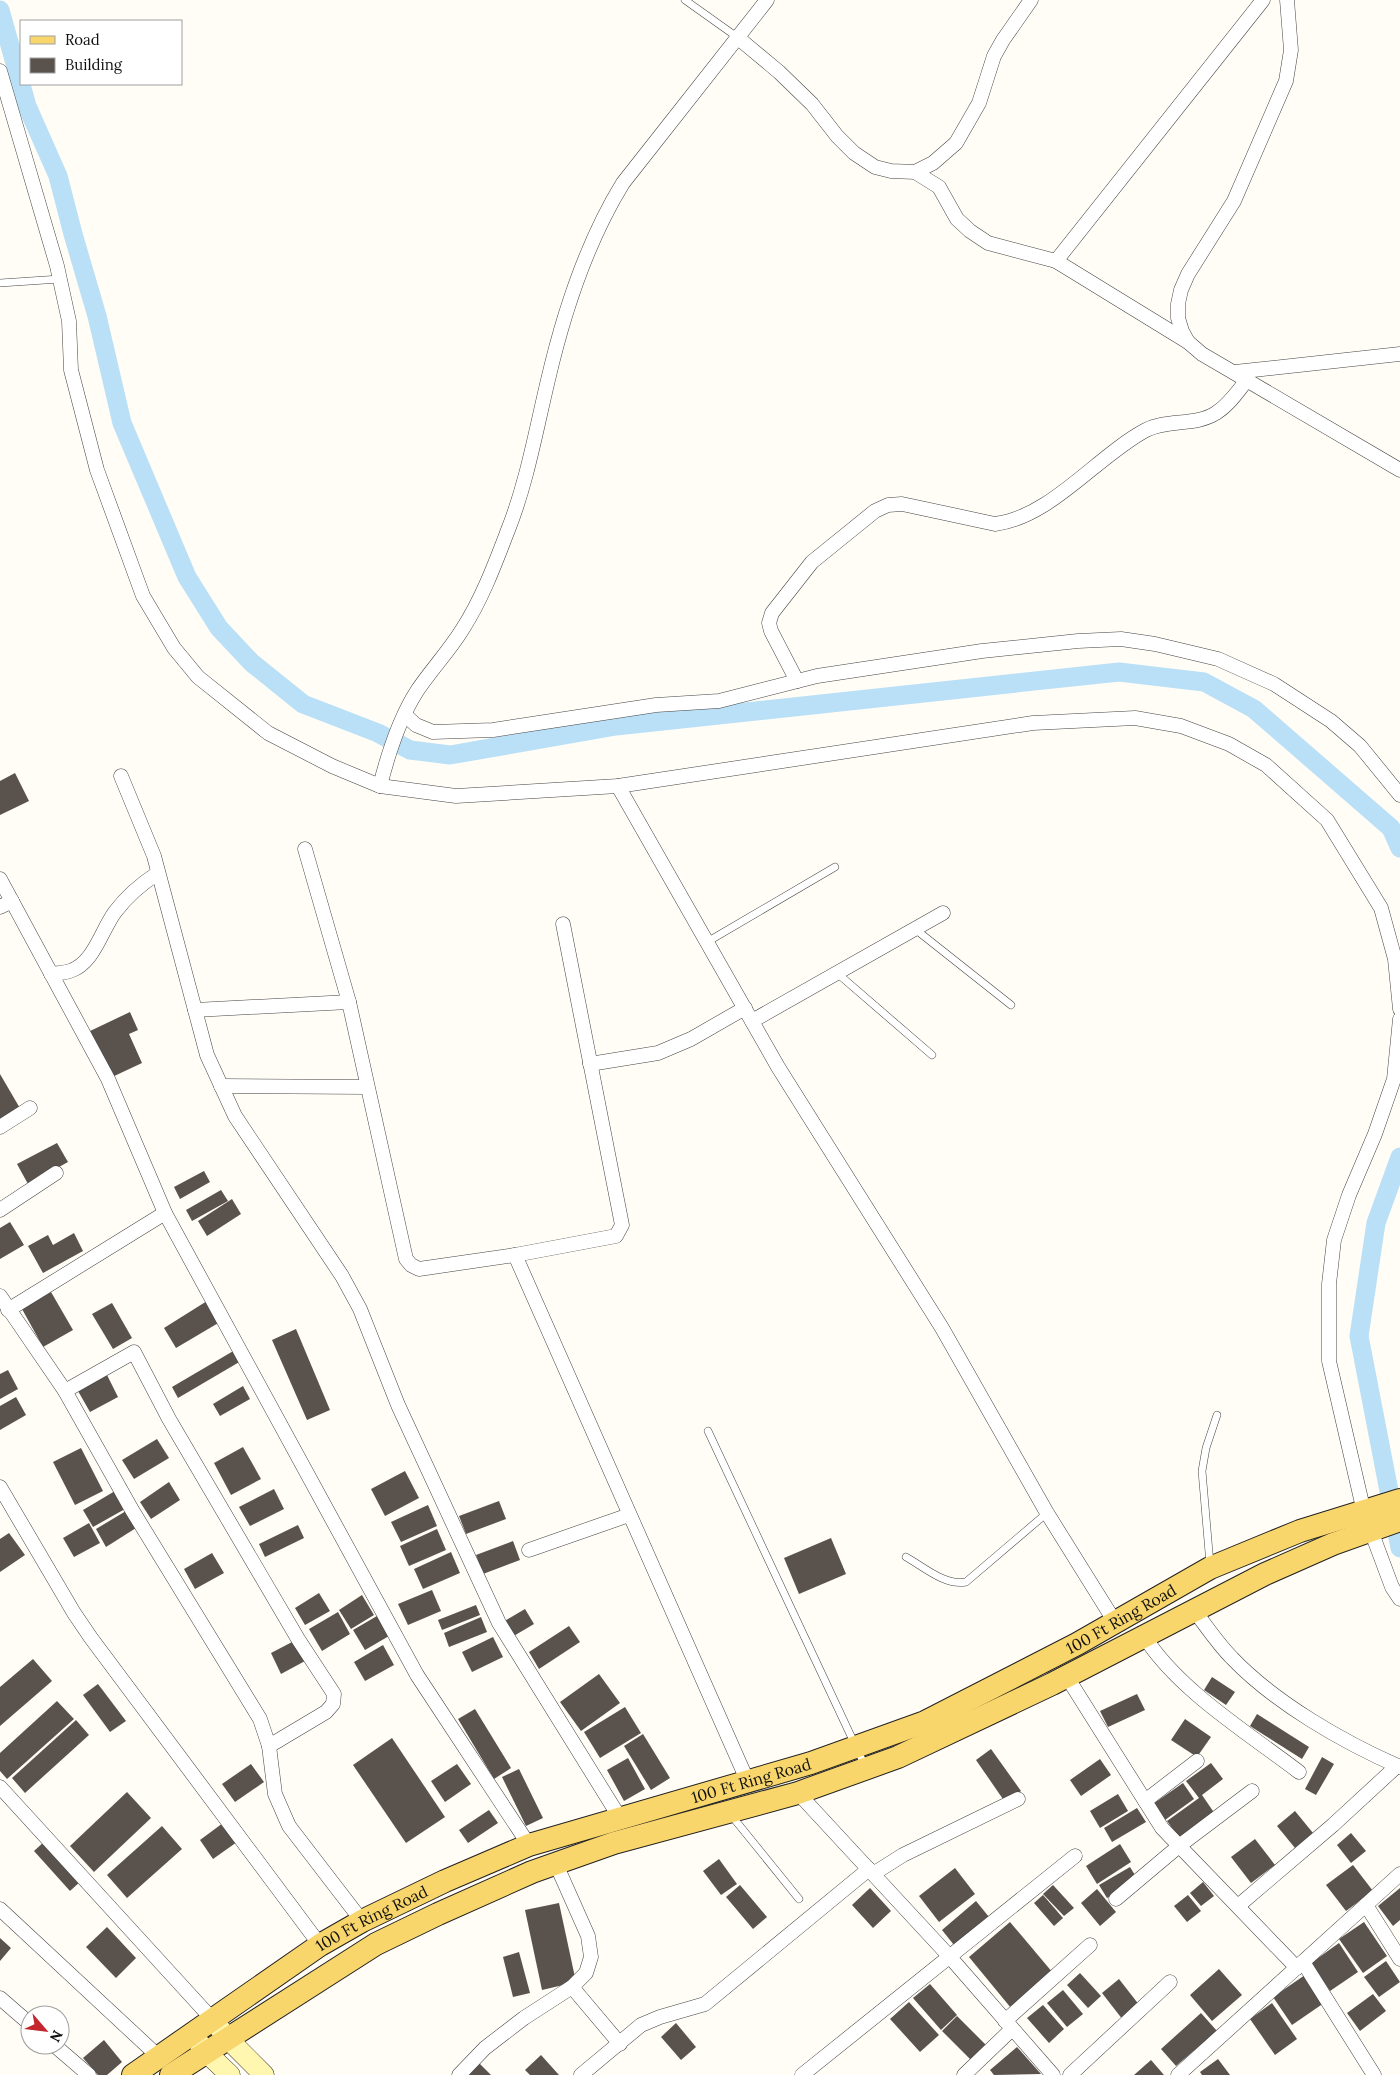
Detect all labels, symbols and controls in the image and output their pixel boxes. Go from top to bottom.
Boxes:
legend [20,20,182,85]
text: Road [65,30,100,49]
text: Building [65,55,123,74]
street label: 100 Ft Ring Road [1063,1579,1180,1658]
street label: 100 Ft Ring Road [689,1753,814,1807]
street label: 100 Ft Ring Road [311,1881,431,1955]
north arrow [20,2005,70,2055]
text: N [46,2027,67,2045]

